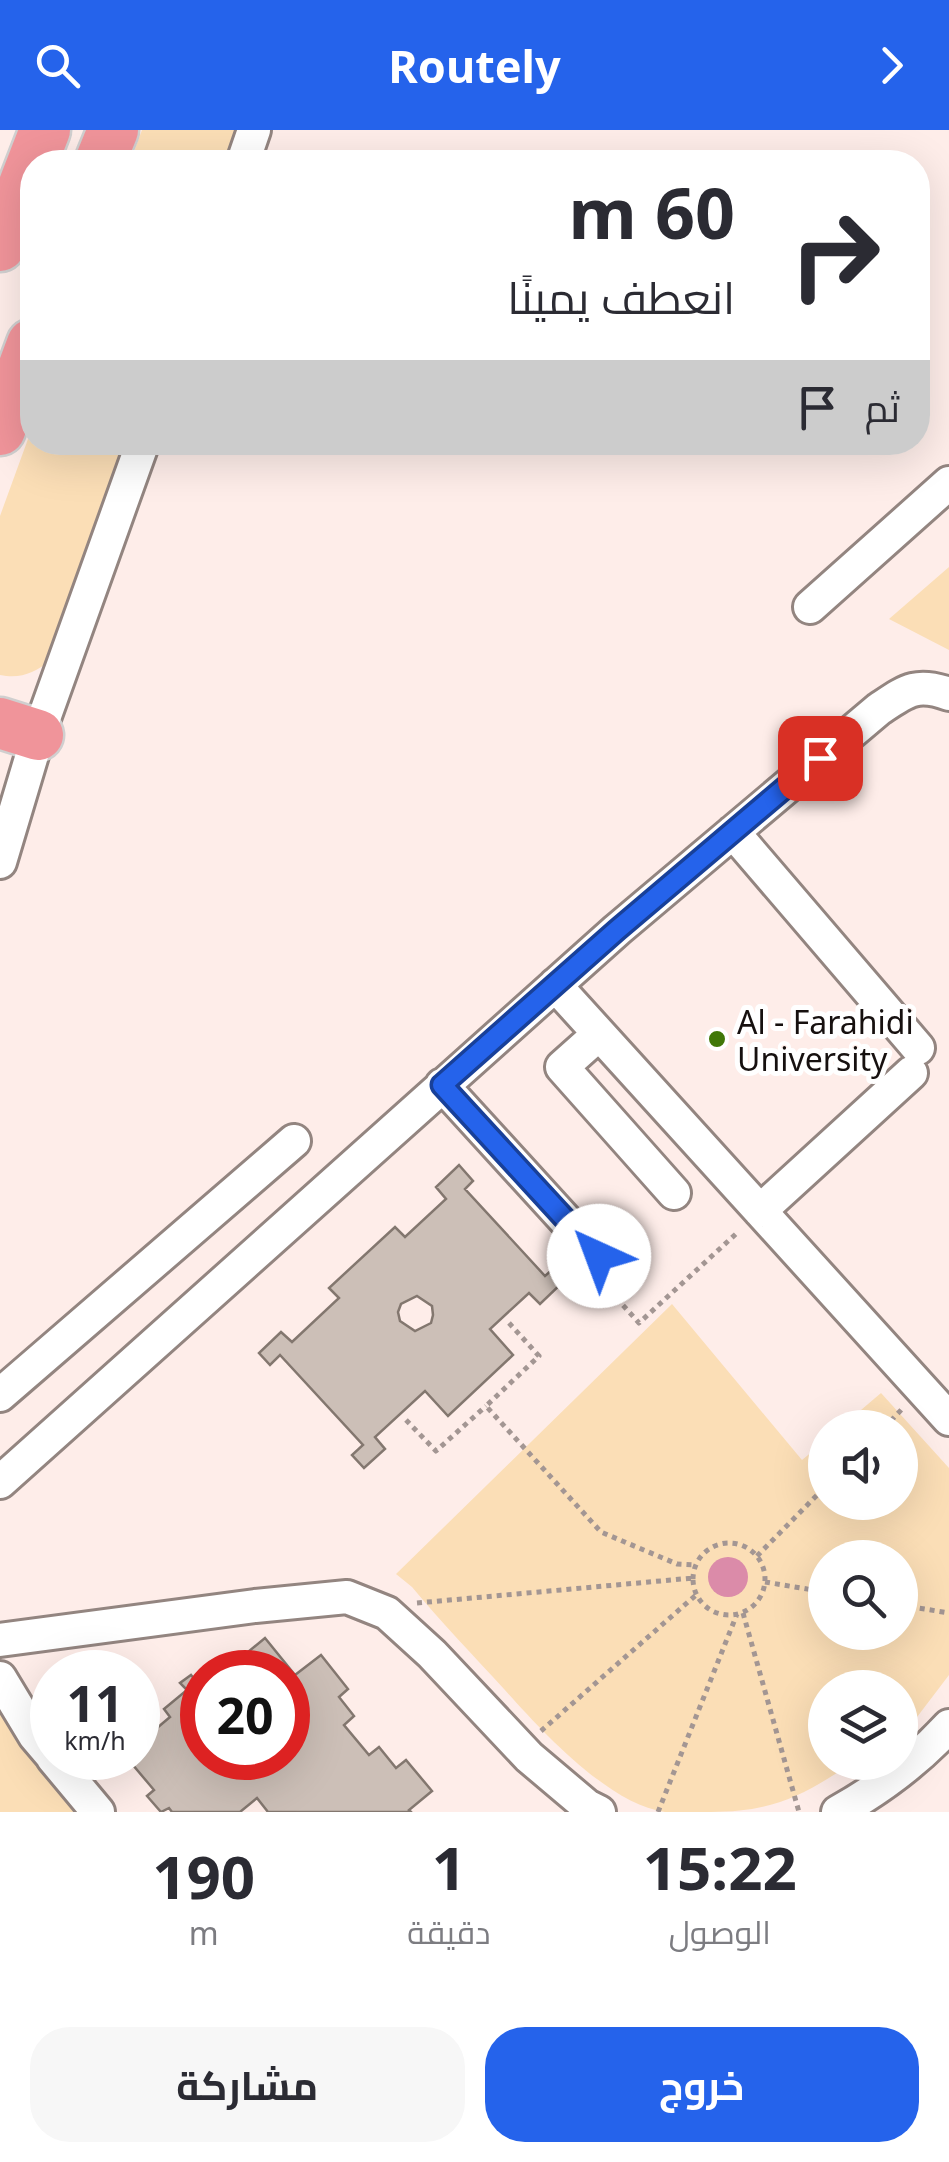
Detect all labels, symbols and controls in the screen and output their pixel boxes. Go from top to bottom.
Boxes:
text: Routely [388,35,561,96]
icon: search [30,38,85,93]
icon: forward [864,38,919,93]
text: 60 m [568,164,735,260]
icon: right [770,190,900,320]
text: انعطف يمينًا [507,266,735,327]
icon: arrive [790,380,845,435]
text: ثم [865,381,900,433]
pin [778,716,863,801]
icon: arrive [793,731,848,786]
place label: Al - Farahidi University [737,1000,914,1080]
marker: Al - Farahidi University [706,1028,728,1050]
position arrow [547,1204,651,1308]
map controls [808,1410,918,1780]
button: sound [808,1410,918,1520]
button: search [808,1540,918,1650]
speed limit sign: 20 [180,1650,310,1780]
text: 11 [66,1669,124,1737]
button: layers [808,1670,918,1780]
text: km/h [64,1723,126,1757]
text: 1 [432,1826,466,1908]
text: 15:22 [643,1826,797,1908]
text: 190 [152,1835,255,1917]
text: دقيقة [407,1910,491,1953]
text: الوصول [669,1910,771,1953]
text: m [189,1911,219,1954]
button: مشاركة [30,2027,465,2142]
button: خروج [485,2027,919,2142]

